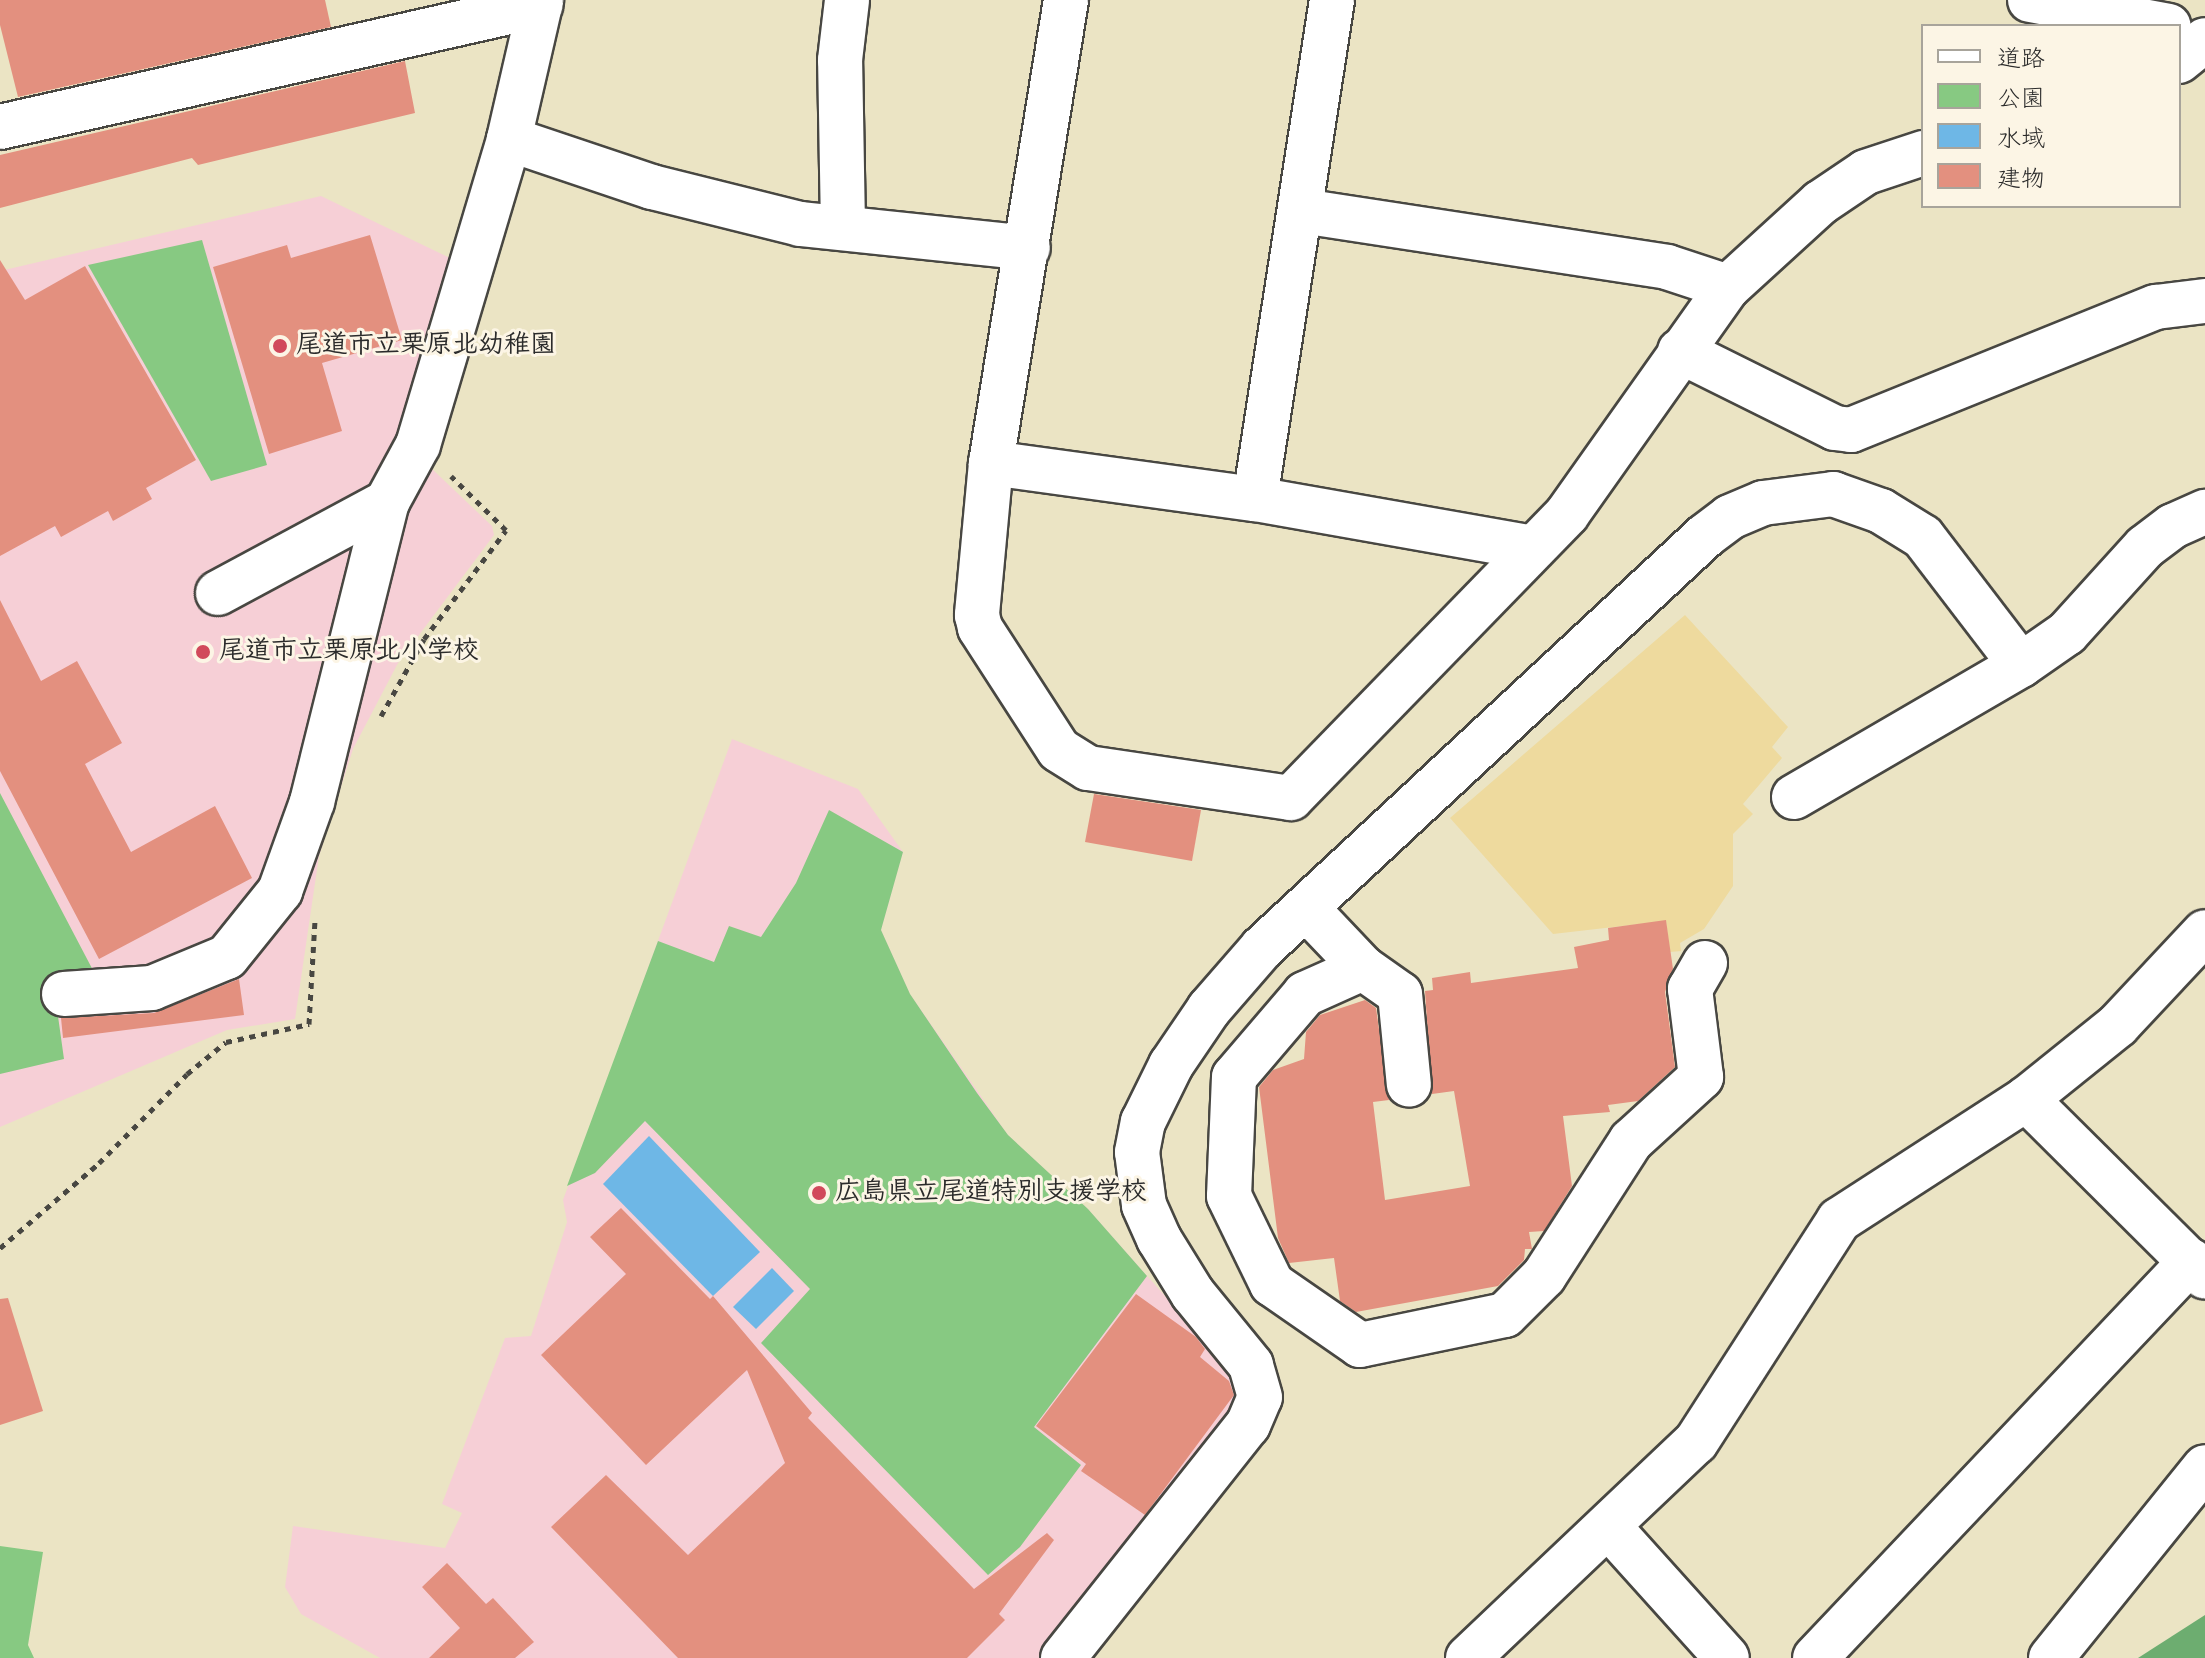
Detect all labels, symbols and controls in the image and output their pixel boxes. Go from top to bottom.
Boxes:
legend [1921,24,2181,208]
text: 道路 [1997,44,2045,75]
text: 公園 [1997,84,2045,115]
text: 水域 [1997,124,2045,155]
text: 建物 [1997,164,2045,195]
place label: 尾道市立栗原北幼稚園 [296,330,556,362]
marker: 尾道市立栗原北幼稚園 [271,337,289,355]
place label: 尾道市立栗原北小学校 [219,636,479,668]
marker: 尾道市立栗原北小学校 [194,643,212,661]
place label: 広島県立尾道特別支援学校 [835,1177,1147,1209]
marker: 広島県立尾道特別支援学校 [810,1184,828,1202]

